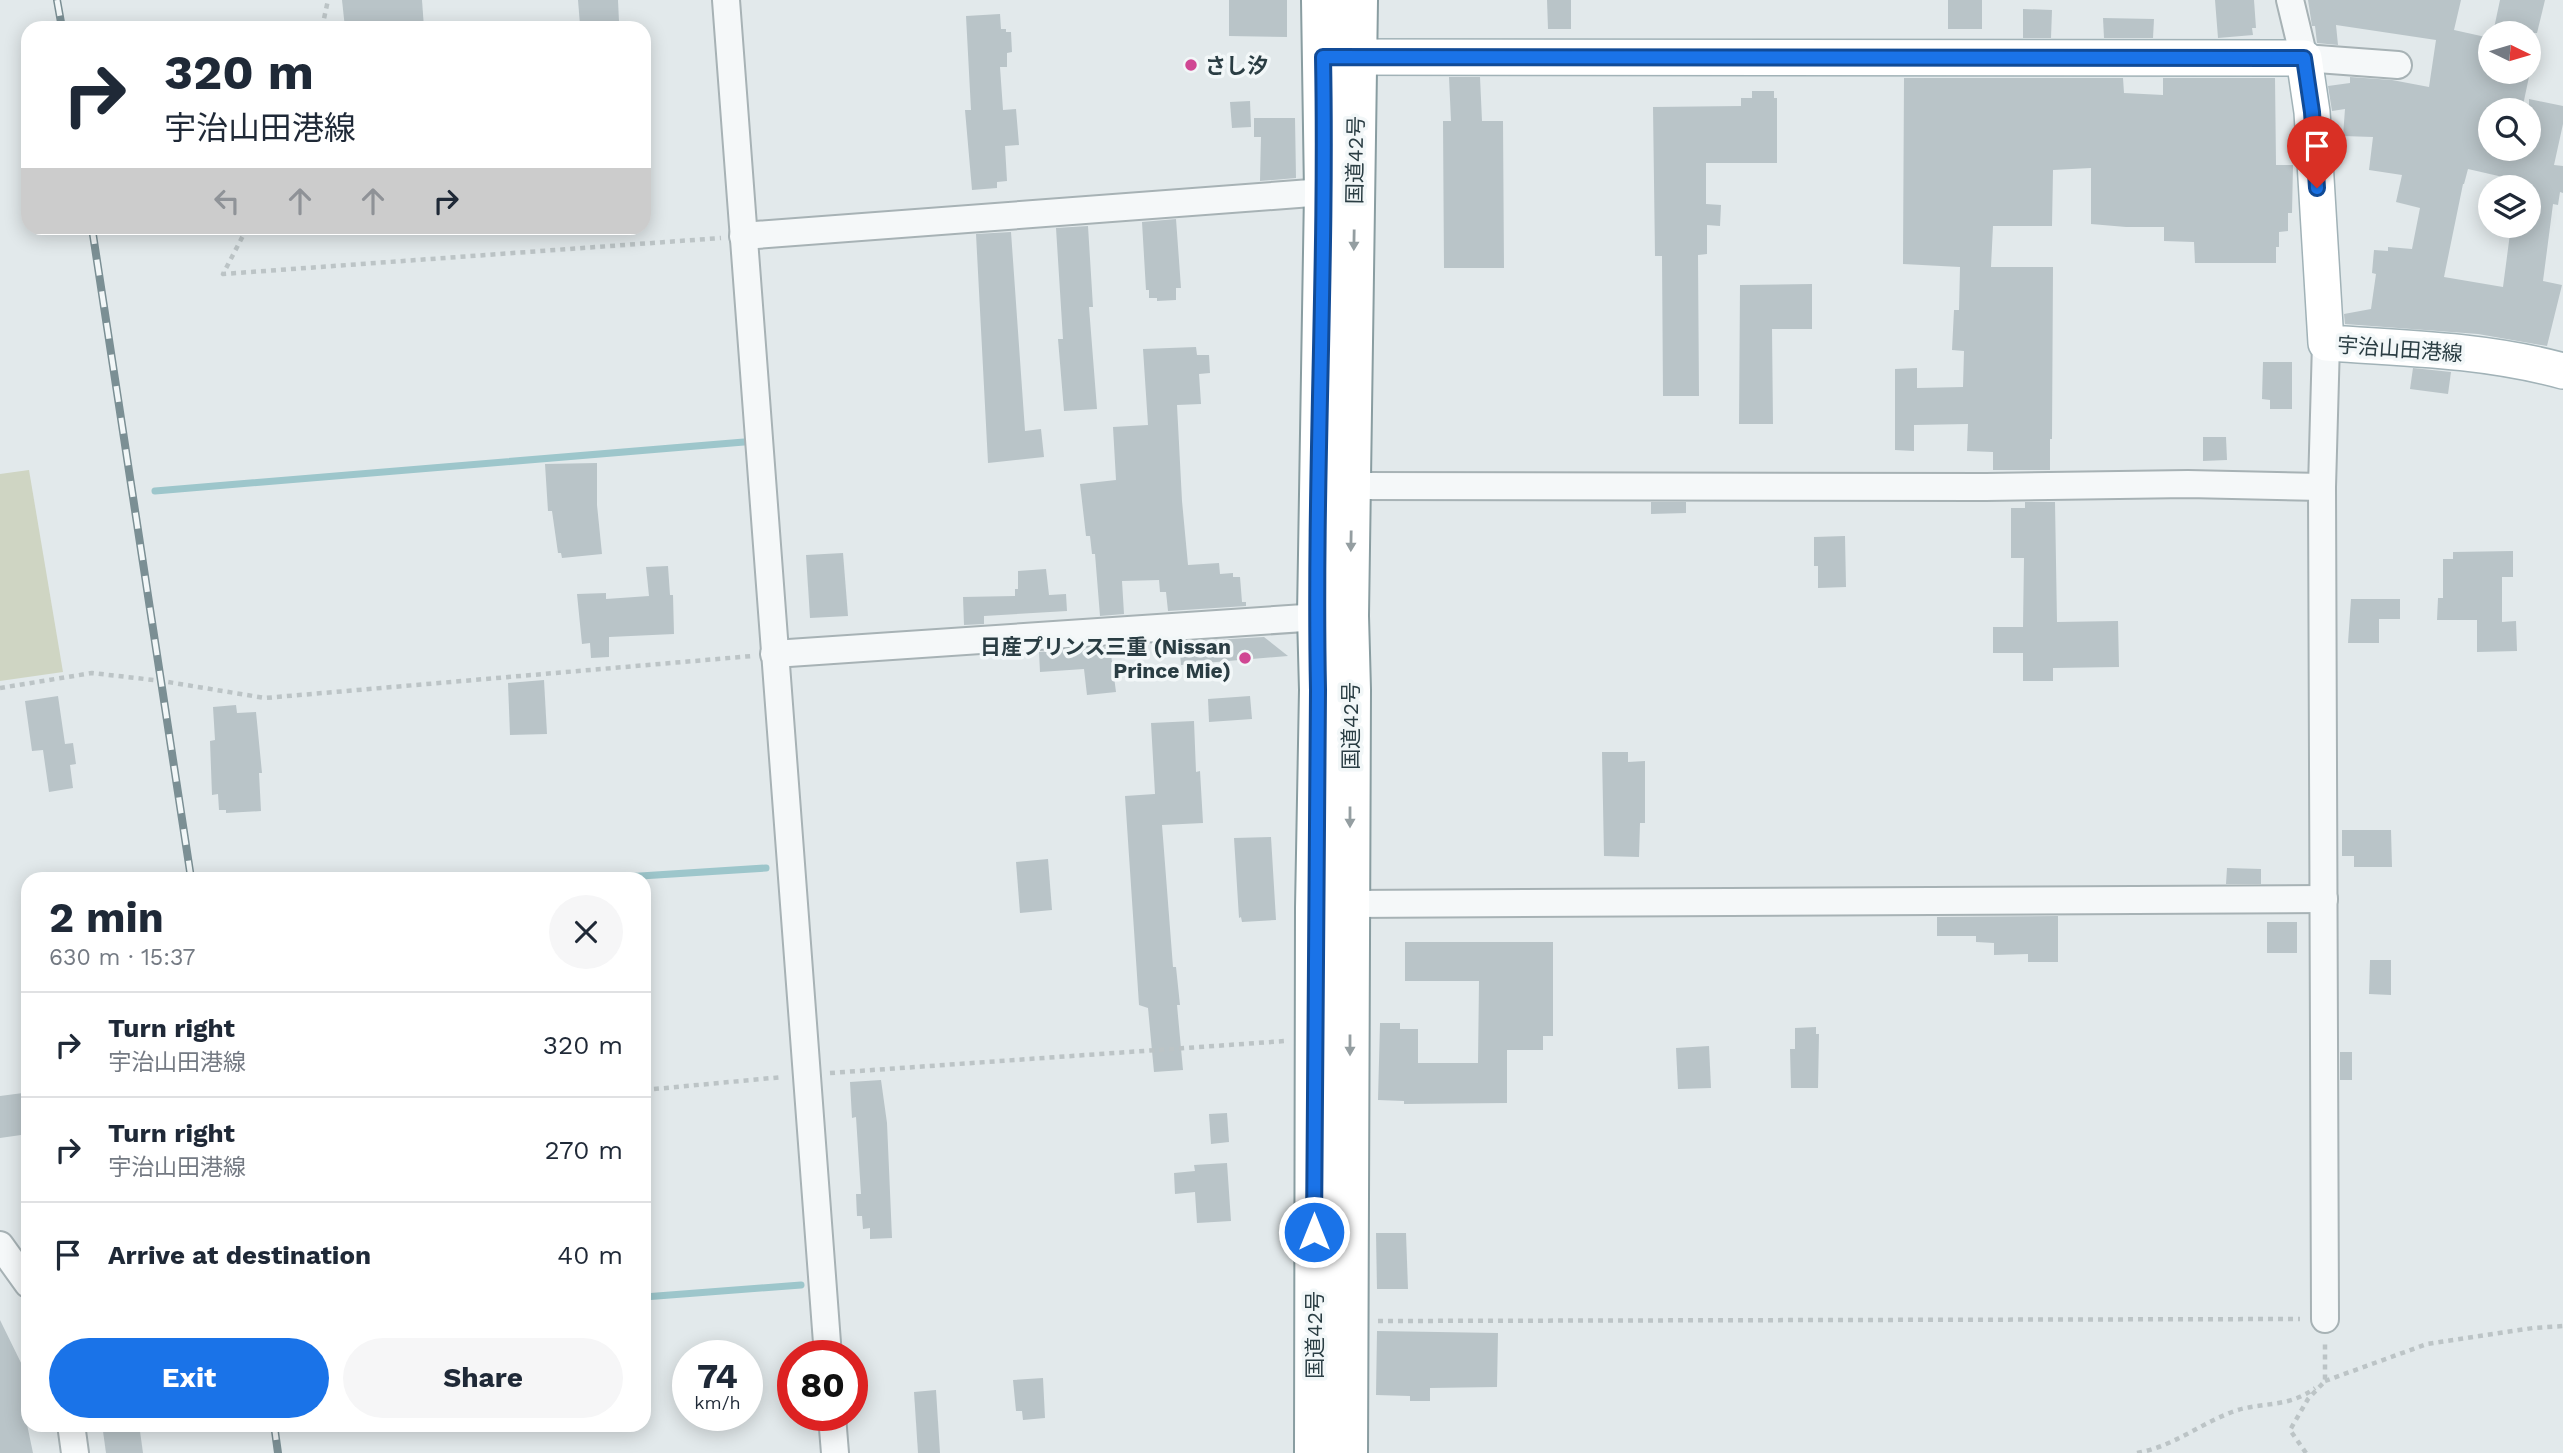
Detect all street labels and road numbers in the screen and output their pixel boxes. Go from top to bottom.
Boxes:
street label: 国道42号 [1342,116,1368,204]
street label: 宇治山田港線 [2336,332,2464,366]
street label: 国道42号 [1338,682,1363,770]
street label: 国道42号 [1302,1291,1327,1379]

